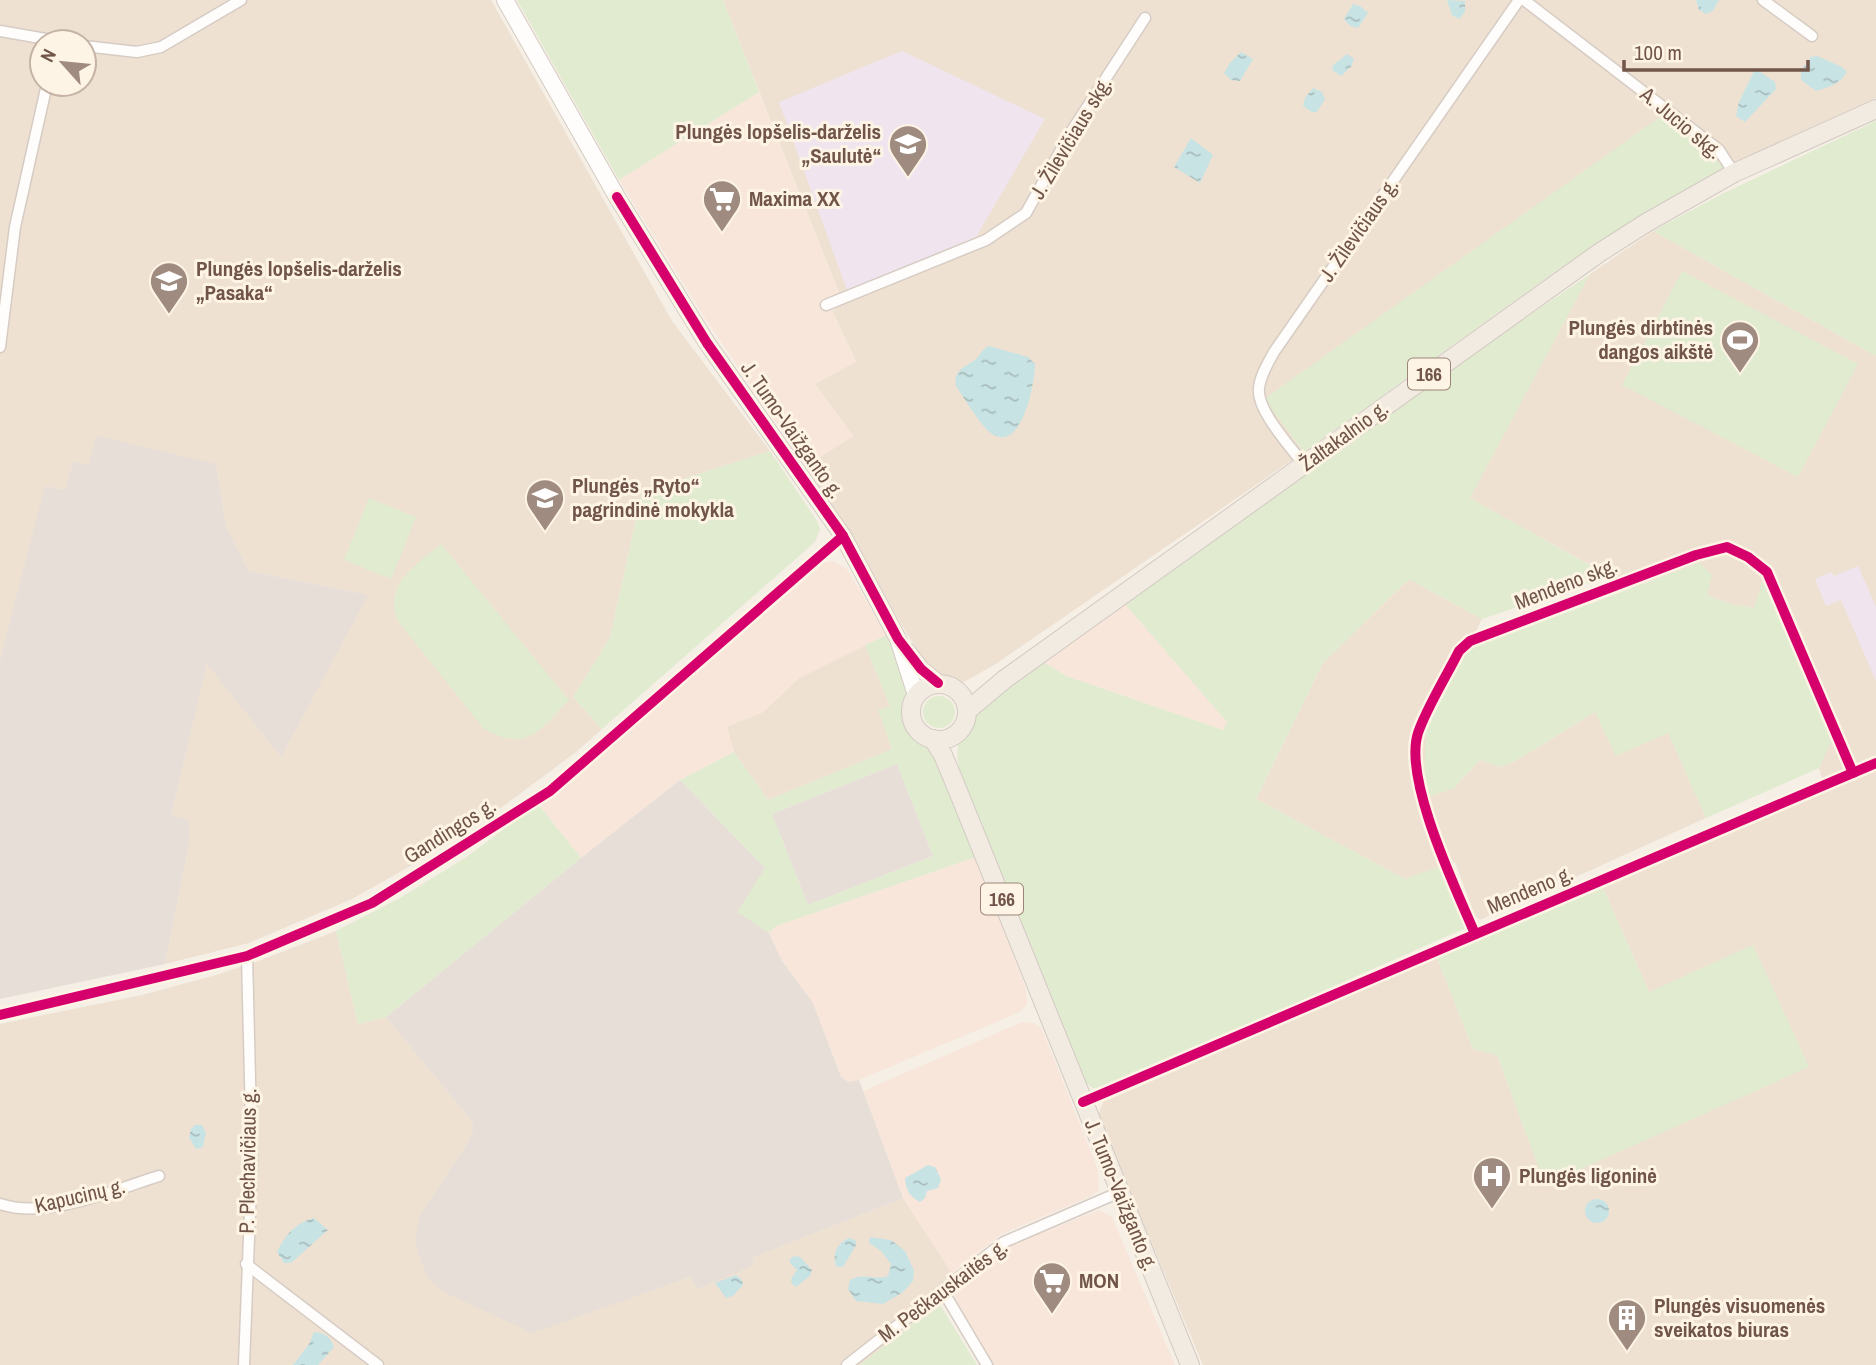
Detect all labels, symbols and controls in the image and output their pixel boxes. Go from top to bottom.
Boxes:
north arrow [28,28,98,98]
scale bar [1624,28,1808,72]
text: 100 m [1634,38,1682,67]
text: N [34,44,62,66]
street label: J. Žilevičiaus skg. [1023,71,1118,204]
street label: A. Jucio skg. [1633,79,1728,165]
place label: Plungės lopšelis-darželis „Saulutė“ [675,117,881,170]
school or university icon: Plungės lopšelis-darželis „Saulutė“ [887,123,929,178]
street label: J. Žilevičiaus g. [1312,172,1405,287]
supermarket icon: Maxima XX [701,178,743,233]
place label: Maxima XX [749,184,840,213]
place label: Plungės lopšelis-darželis „Pasaka“ [196,254,402,307]
school or university icon: Plungės lopšelis-darželis „Pasaka“ [148,260,190,315]
place label: Plungės dirbtinės dangos aikštė [1568,313,1713,366]
sports icon: Plungės dirbtinės dangos aikštė [1719,319,1761,374]
street label: J. Tumo-Vaižganto g. [734,355,851,504]
road number: 166 [1408,358,1450,390]
street label: Žaltakalnio g. [1293,393,1394,478]
place label: Plungės „Ryto“ pagrindinė mokykla [572,471,734,524]
school or university icon: Plungės „Ryto“ pagrindinė mokykla [524,477,566,532]
street label: Mendeno skg. [1510,551,1622,616]
street label: Gandingos g. [398,791,501,870]
street label: Mendeno g. [1482,858,1577,921]
road number: 166 [981,884,1023,914]
street label: P. Plechavičiaus g. [232,1088,263,1234]
street label: J. Tumo-Vaižganto g. [1078,1114,1165,1275]
hospital icon: Plungės ligoninė [1471,1155,1513,1210]
place label: Plungės ligoninė [1519,1161,1657,1190]
street label: Kapucinų g. [32,1171,128,1220]
street label: M. Pečkauskaitės g. [872,1232,1013,1349]
supermarket icon: MON [1031,1260,1073,1315]
place label: MON [1079,1266,1119,1295]
place label: Plungės visuomenės sveikatos biuras [1654,1291,1825,1344]
building icon: Plungės visuomenės sveikatos biuras [1606,1297,1648,1352]

